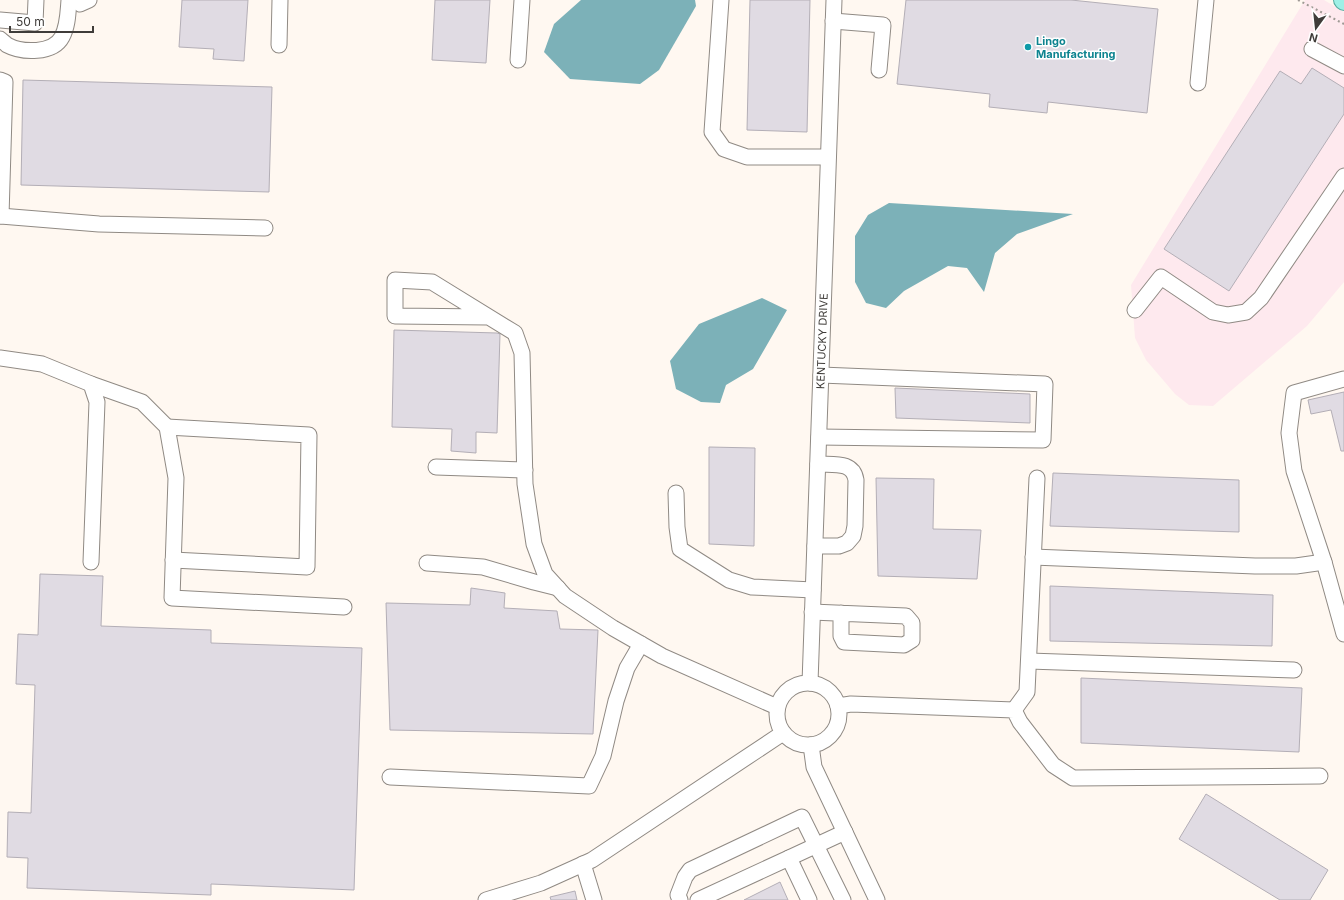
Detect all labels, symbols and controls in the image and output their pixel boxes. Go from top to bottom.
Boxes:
scale bar [10,8,93,34]
north arrow [1296,8,1336,48]
text: 50 m [16,14,45,29]
text: N [1308,30,1319,46]
place label: Lingo Manufacturing [1036,34,1116,61]
marker: Lingo Manufacturing [1023,42,1033,52]
street label: KENTUCKY DRIVE [813,293,831,389]

